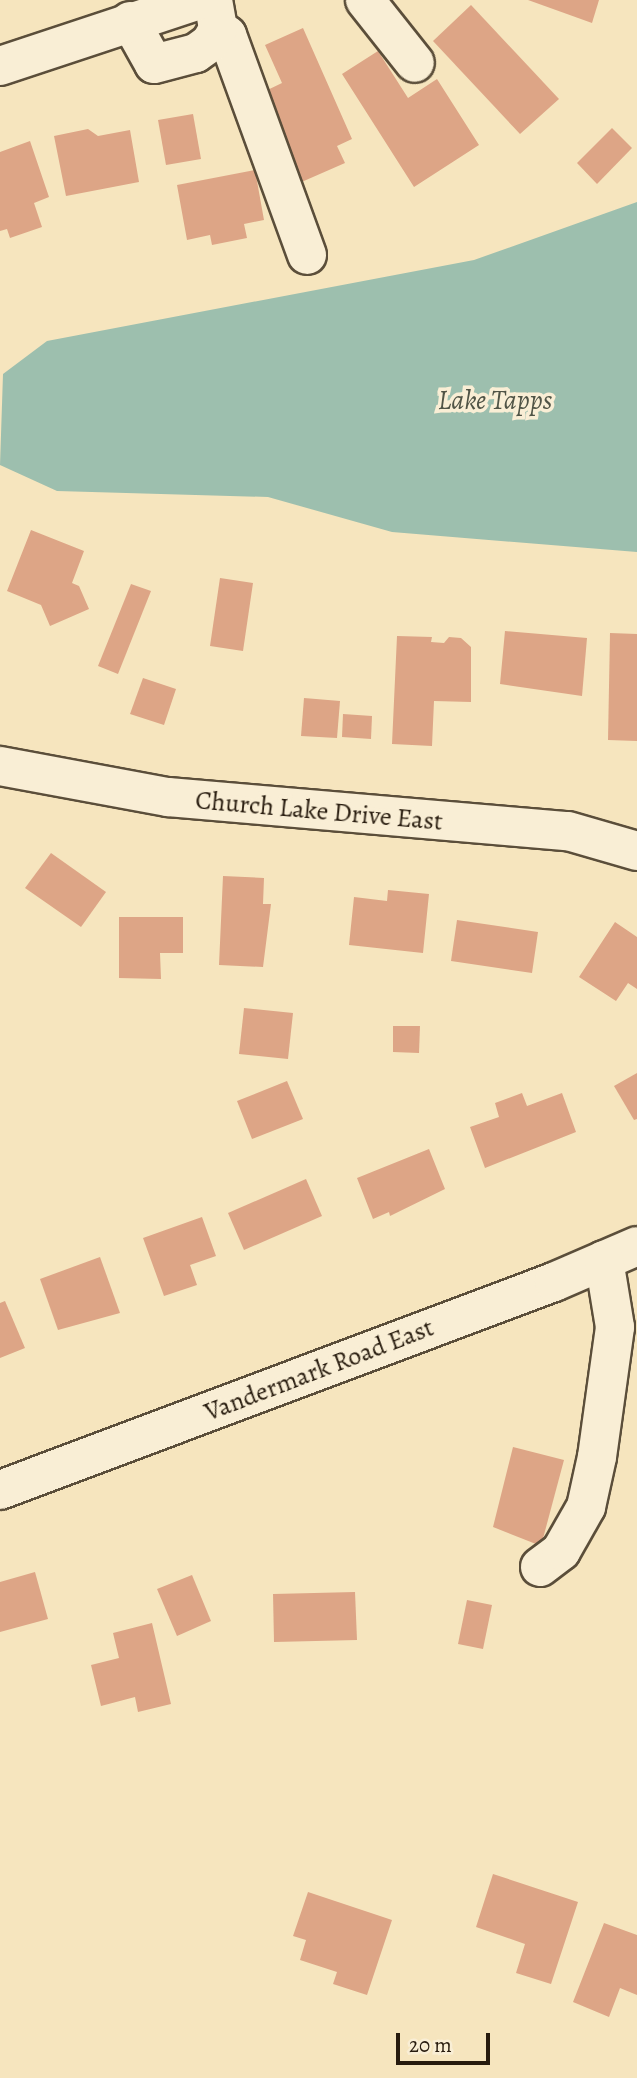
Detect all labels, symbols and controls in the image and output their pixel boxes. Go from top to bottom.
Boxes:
water label: Lake Tapps [438,383,552,417]
street label: Church Lake Drive East [194,785,444,837]
street label: Vandermark Road East [200,1312,438,1428]
scale bar [399,2018,494,2062]
text: 20 m [409,2031,452,2059]

